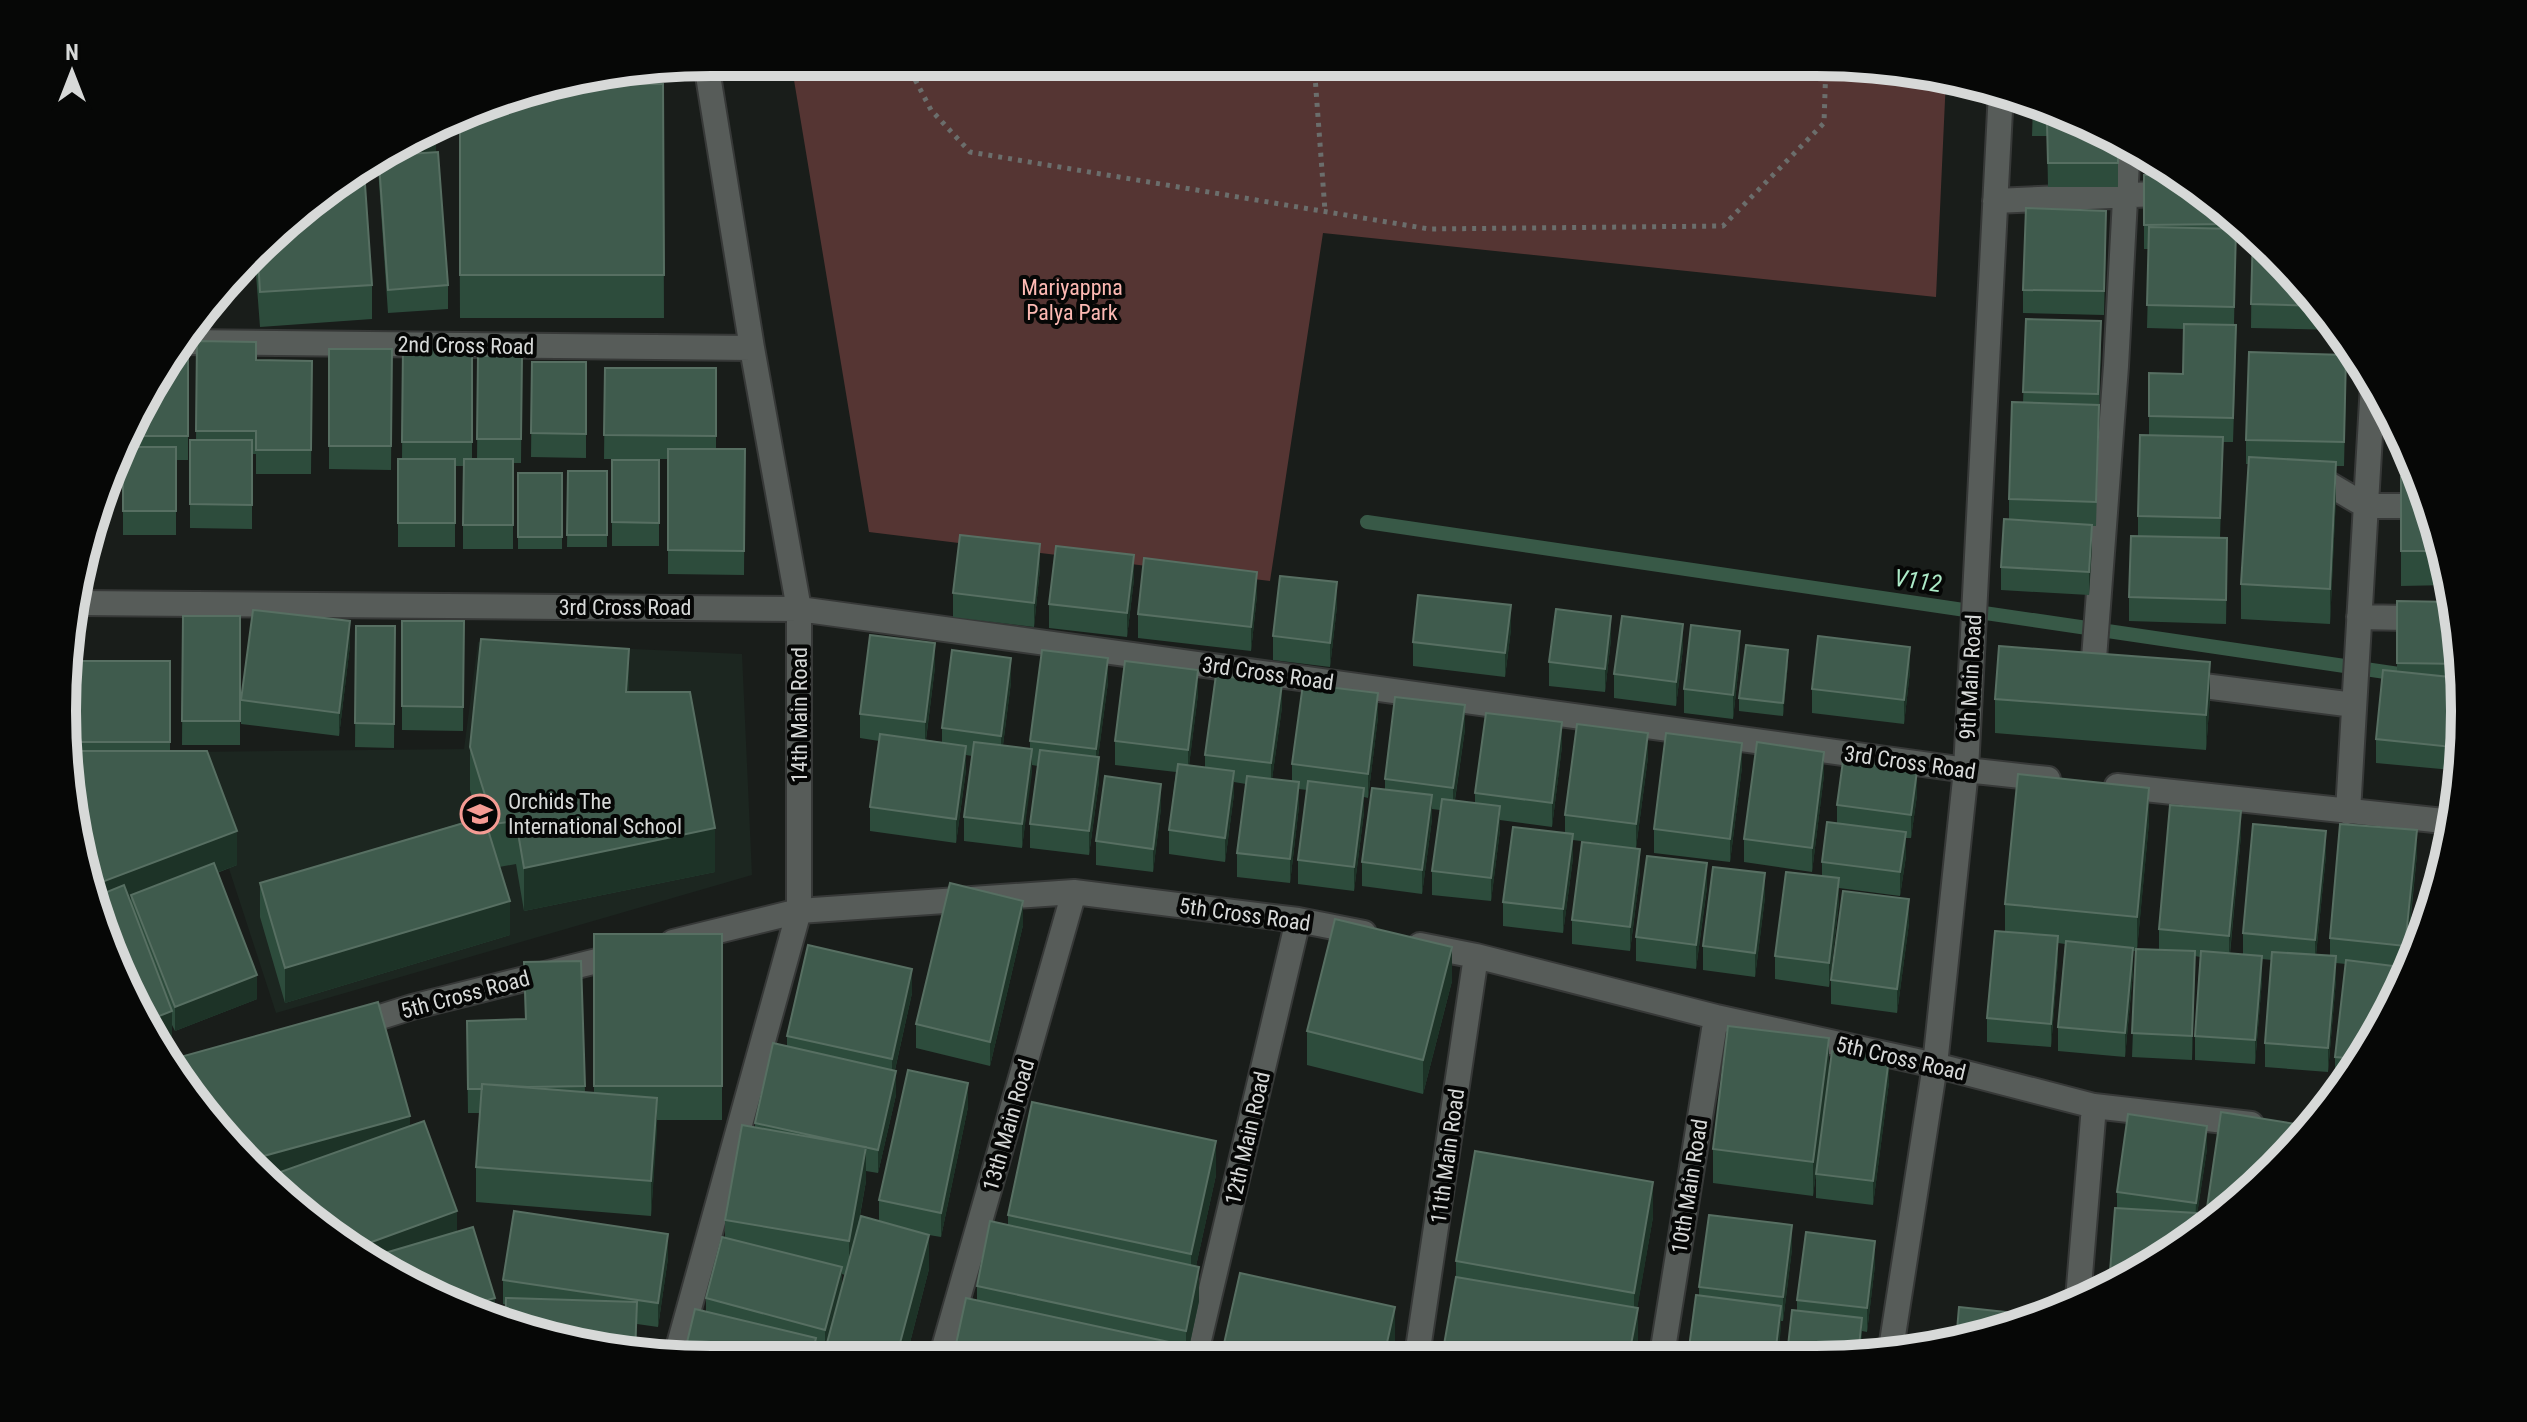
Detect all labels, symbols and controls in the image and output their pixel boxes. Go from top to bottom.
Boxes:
north arrow [32,32,112,112]
text: N [65,40,79,65]
park label: Mariyappna Palya Park [1021,275,1123,325]
street label: 2nd Cross Road [397,332,535,359]
water label: V112 [1893,564,1943,598]
street label: 3rd Cross Road [559,595,691,620]
street label: 9th Main Road [1955,614,1986,740]
street label: 14th Main Road [787,647,812,783]
street label: 3rd Cross Road [1201,652,1335,695]
street label: 3rd Cross Road [1843,741,1977,784]
place label: Orchids The International School [508,789,682,839]
school or university icon: Orchids The International School [459,793,501,835]
street label: 5th Cross Road [1178,893,1312,936]
street label: 5th Cross Road [398,965,532,1024]
street label: 5th Cross Road [1834,1031,1968,1086]
street label: 13th Main Road [978,1056,1039,1194]
street label: 12th Main Road [1220,1069,1275,1207]
street label: 11th Main Road [1426,1087,1469,1225]
street label: 10th Main Road [1667,1117,1712,1255]

